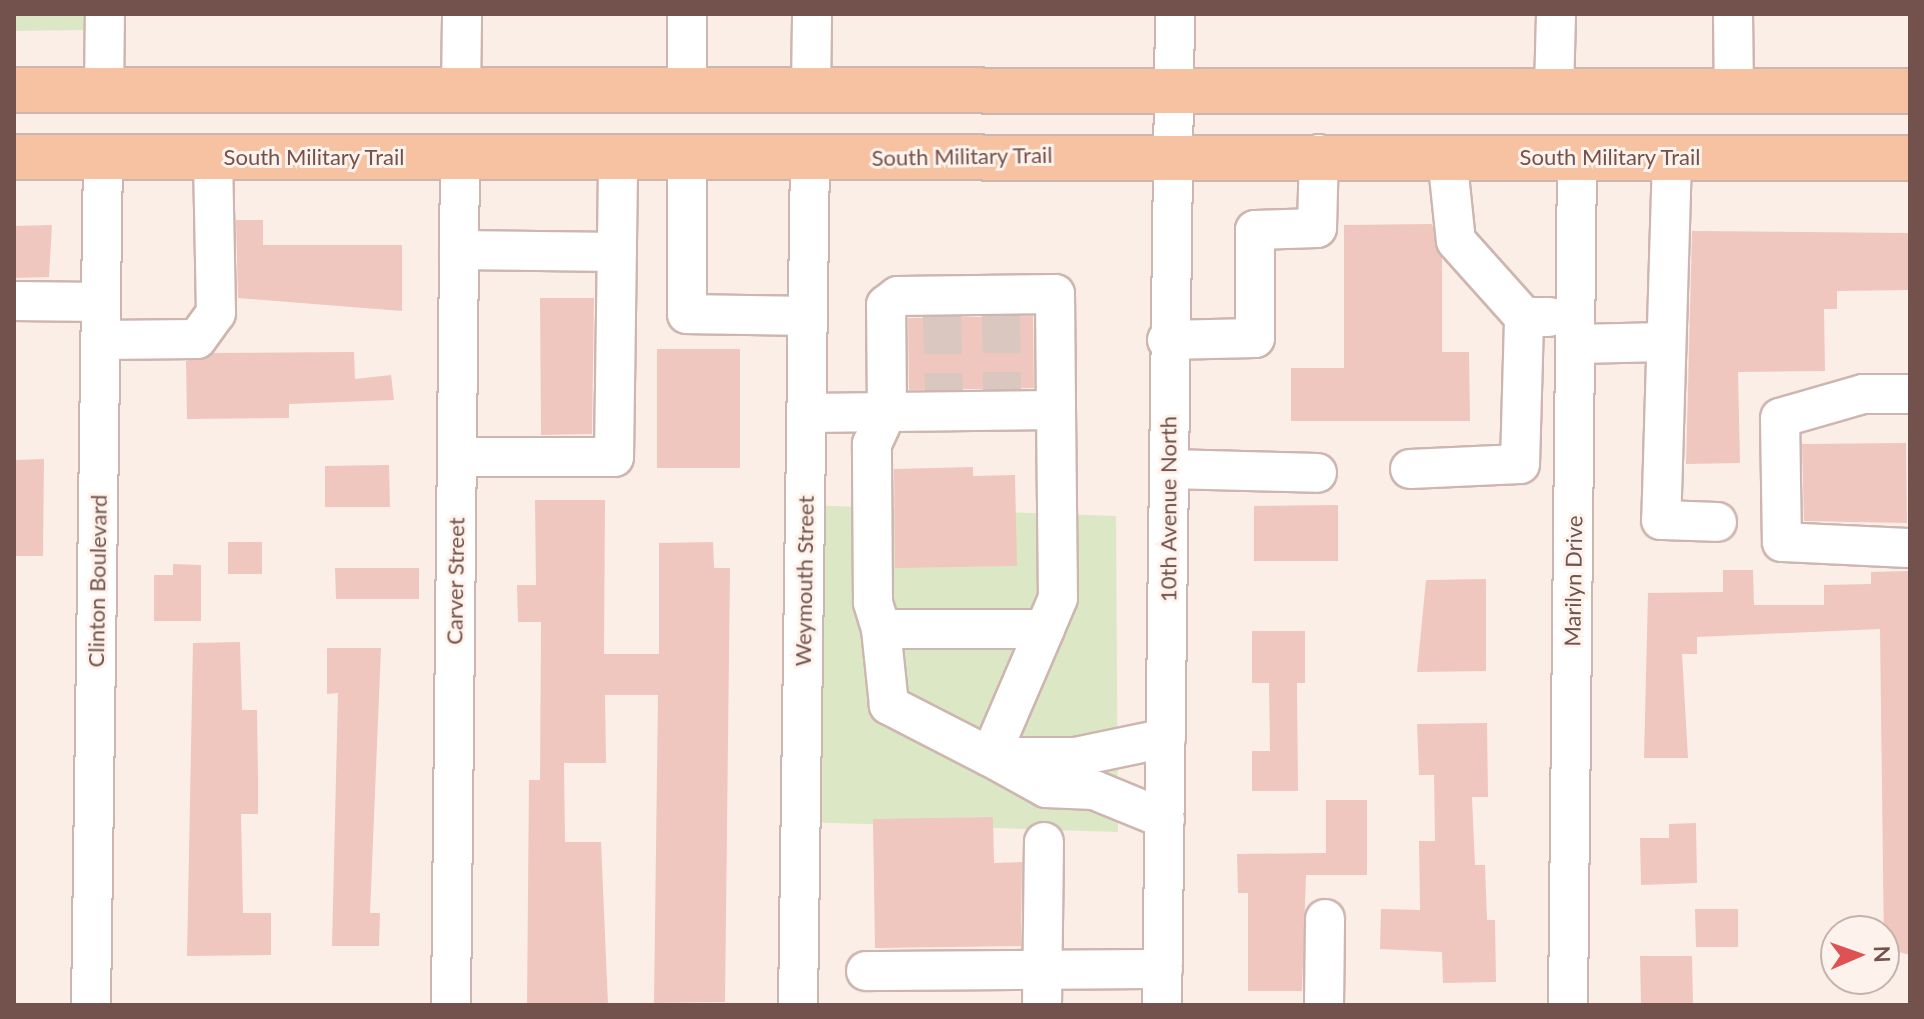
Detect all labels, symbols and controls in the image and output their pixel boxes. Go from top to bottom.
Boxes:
street label: South Military Trail [871,141,1053,171]
street label: South Military Trail [223,144,405,170]
street label: South Military Trail [1519,144,1701,170]
street label: 10th Avenue North [1155,416,1181,602]
street label: Clinton Boulevard [82,494,112,668]
street label: Weymouth Street [789,495,819,667]
street label: Marilyn Drive [1559,515,1587,647]
street label: Carver Street [441,517,469,645]
north arrow [1820,915,1900,995]
text: N [1869,945,1896,963]

